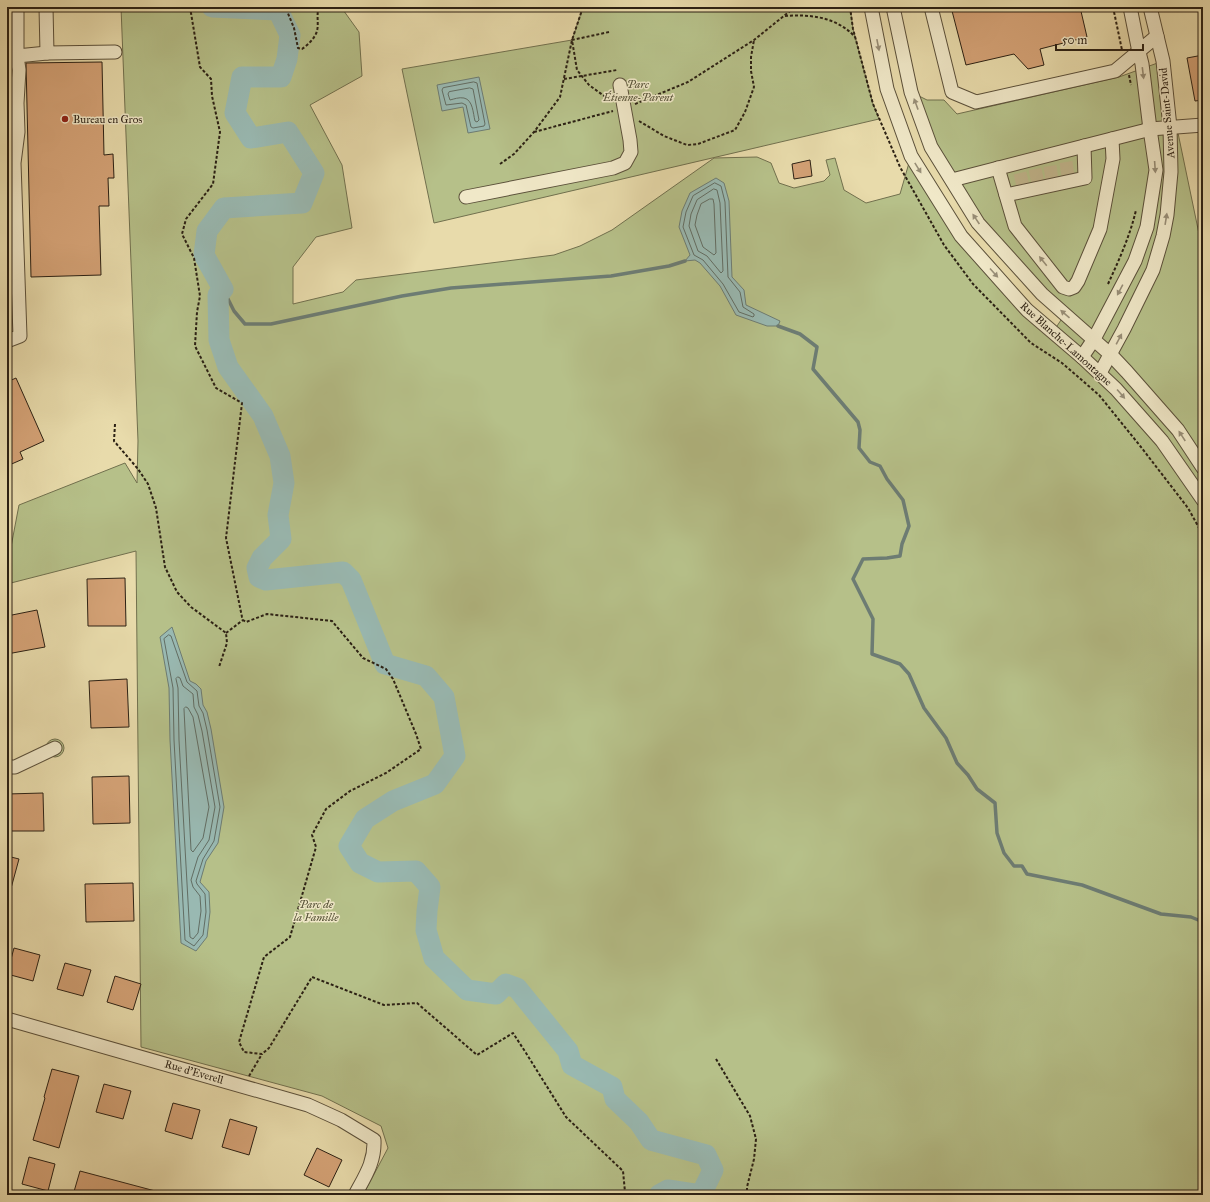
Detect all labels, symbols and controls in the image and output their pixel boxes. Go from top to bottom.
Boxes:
scale bar [1056,26,1143,52]
text: 50 m [1062,33,1087,47]
one-way arrow [875,39,881,51]
one-way arrow [1140,67,1146,79]
street label: Avenue Saint-David [1157,67,1178,160]
park label: Parc Étienne-Parent [602,78,673,104]
one-way arrow [912,98,918,110]
place label: Bureau en Gros [73,113,142,126]
marker: Bureau en Gros [60,114,70,124]
one-way arrow [1152,161,1159,173]
one-way arrow [915,162,922,174]
one-way arrow [1163,213,1169,225]
one-way arrow [972,214,980,224]
one-way arrow [1038,256,1047,266]
one-way arrow [989,268,999,278]
one-way arrow [1116,284,1123,296]
street label: Rue Blanche-Lamontagne [1017,299,1115,389]
one-way arrow [1059,309,1070,318]
one-way arrow [1116,333,1122,345]
one-way arrow [1116,389,1125,399]
one-way arrow [1178,430,1186,441]
park label: Parc de la Famille [293,898,339,924]
street label: Rue d'Everell [163,1057,225,1087]

